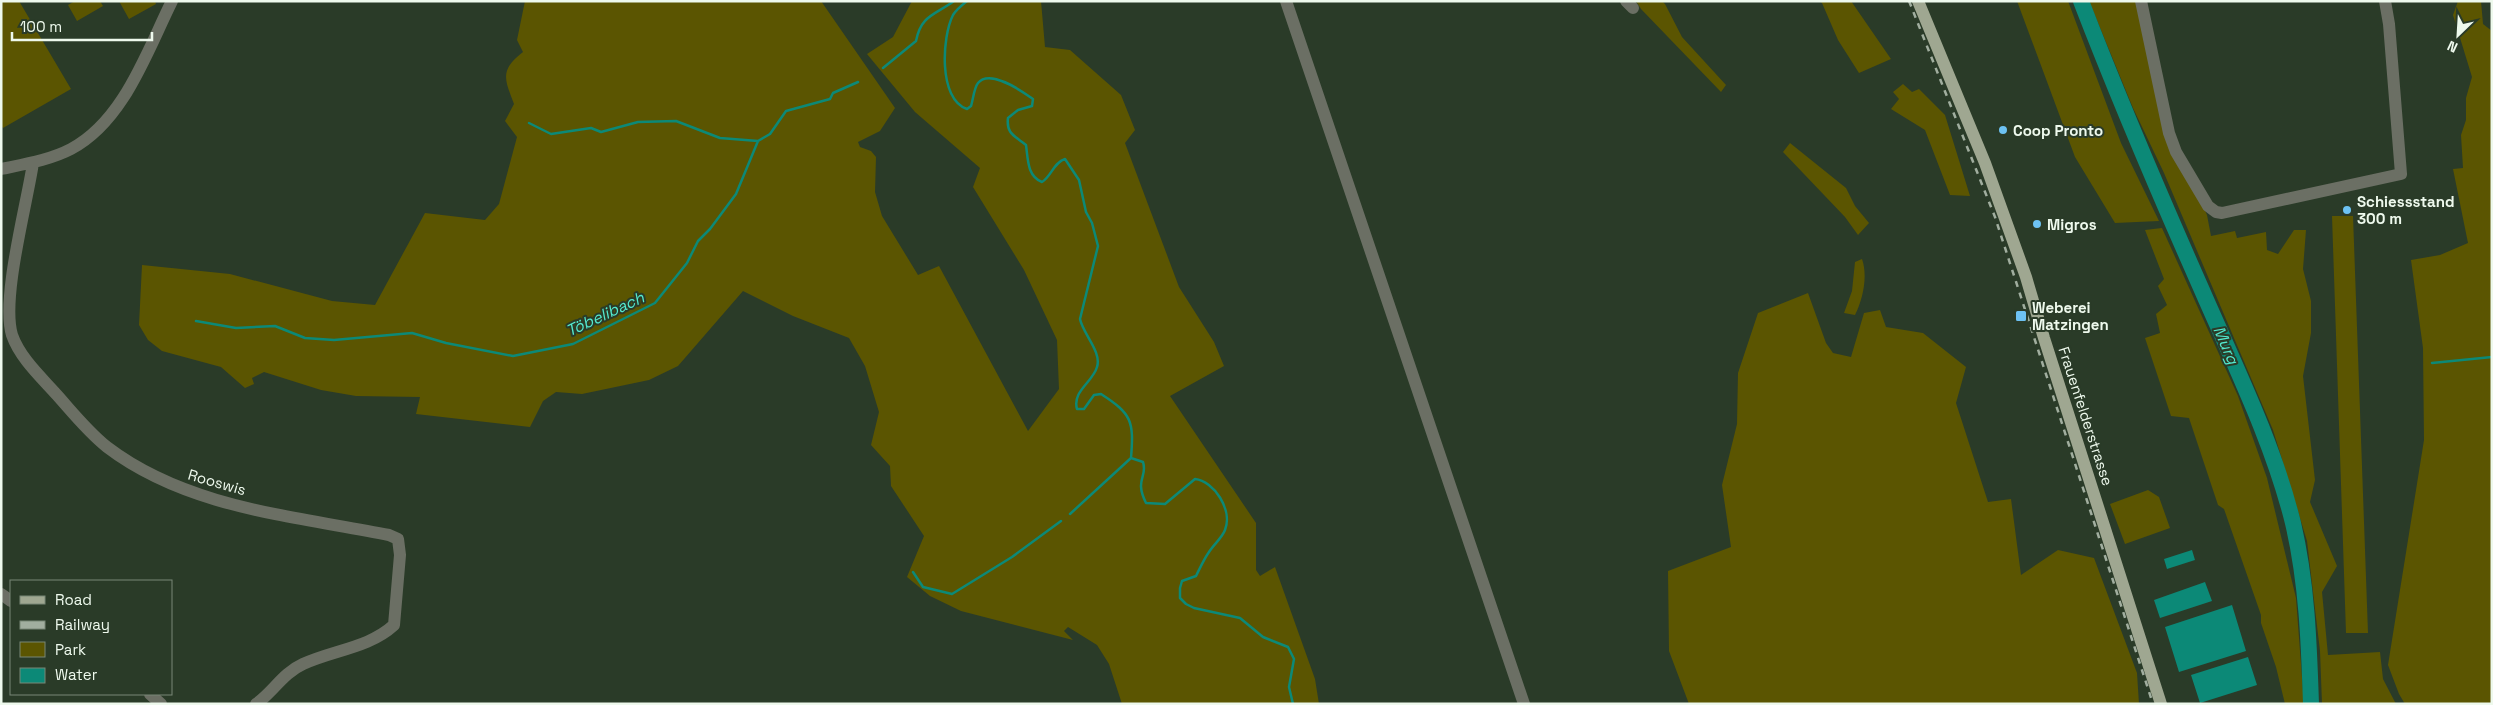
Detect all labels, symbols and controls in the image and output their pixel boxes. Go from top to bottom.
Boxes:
scale bar [12,10,152,42]
north arrow [2433,10,2483,60]
text: 100 m [20,17,62,36]
text: N [2444,37,2461,57]
place label: Coop Pronto [2013,121,2103,140]
marker: Coop Pronto [1997,124,2009,136]
place label: Schiessstand 300 m [2357,192,2455,228]
marker: Schiessstand 300 m [2341,204,2353,216]
place label: Migros [2047,215,2097,234]
marker: Migros [2031,218,2043,230]
water label: Töbelibach [563,286,649,341]
place label: Weberei Matzingen [2032,298,2109,334]
marker: Weberei Matzingen [2014,309,2028,323]
water label: Murg [2208,323,2244,368]
street label: Frauenfelderstrasse [2055,344,2117,488]
street label: Rooswis [186,465,248,499]
legend [10,580,172,695]
text: Road [55,590,92,609]
text: Railway [55,615,110,634]
text: Park [55,640,86,659]
text: Water [55,665,98,684]

